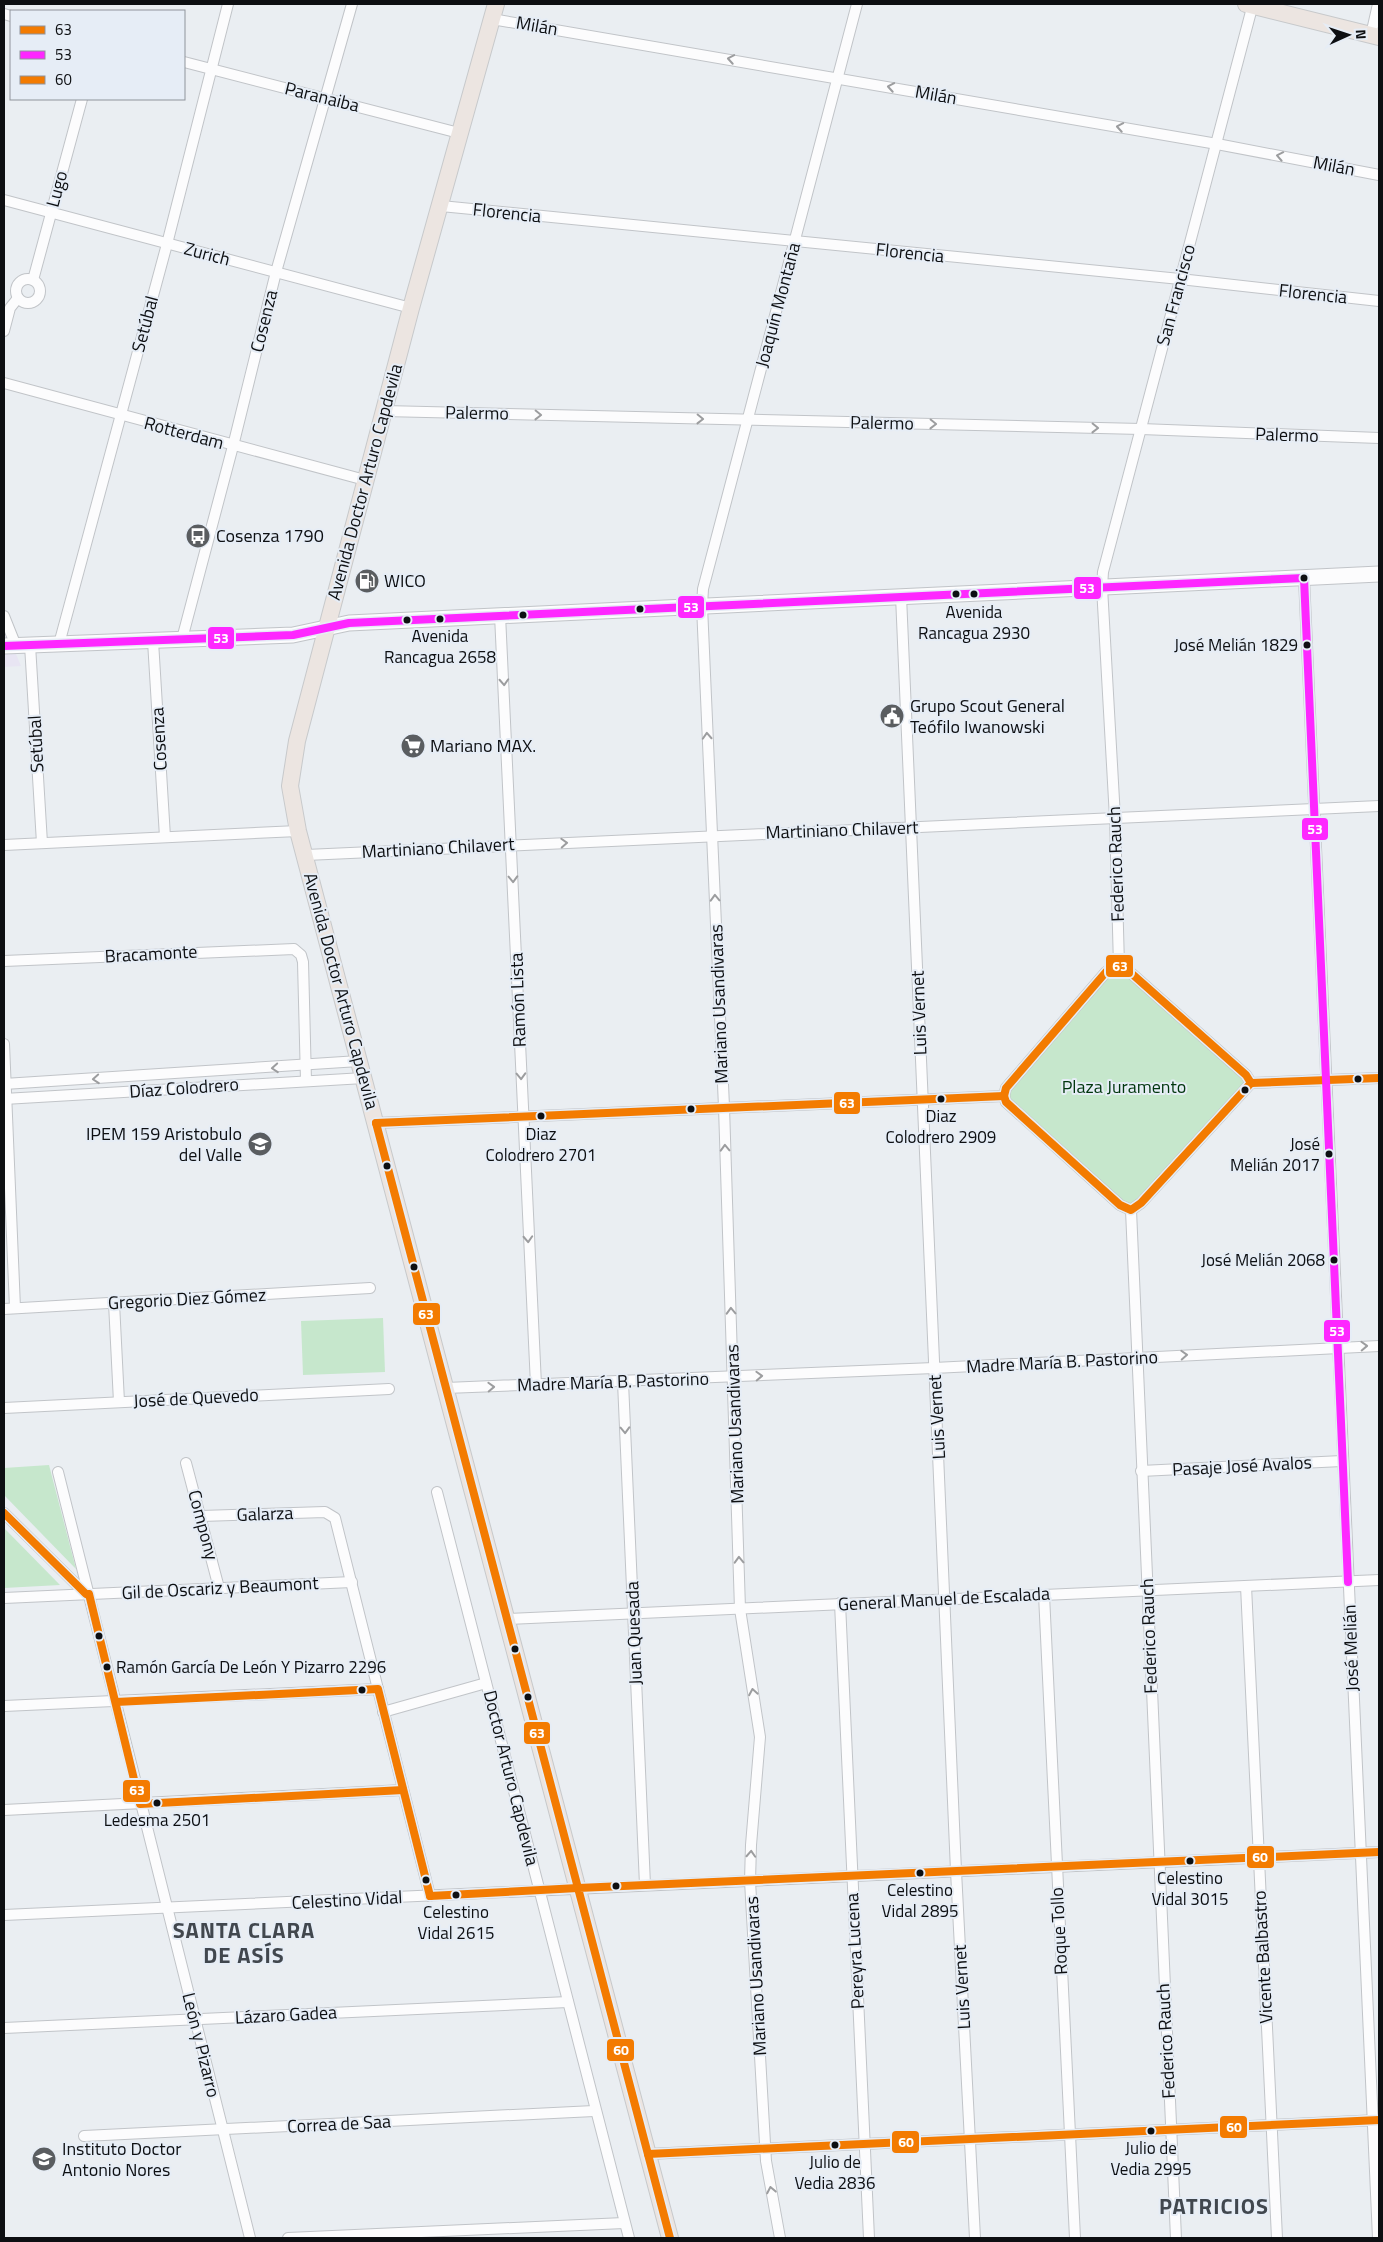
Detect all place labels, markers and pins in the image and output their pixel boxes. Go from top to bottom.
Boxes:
place label: Cosenza 1790 [216,522,324,549]
bus stop icon: Cosenza 1790 [185,523,211,549]
place label: WICO [384,567,426,594]
fuel station icon: WICO [354,568,380,594]
unlabelled marker [1299,573,1309,583]
unlabelled marker [951,589,961,599]
marker: Avenida Rancagua 2930 [969,589,979,599]
place label: Avenida Rancagua 2930 [918,599,1030,646]
unlabelled marker [635,604,645,614]
unlabelled marker [518,610,528,620]
marker: Avenida Rancagua 2658 [435,614,445,624]
unlabelled marker [402,615,412,625]
place label: Avenida Rancagua 2658 [384,623,496,670]
place label: José Melián 1829 [1174,632,1298,658]
marker: José Melián 1829 [1302,640,1312,650]
place label: Grupo Scout General Teófilo Iwanowski [910,692,1065,740]
public building icon: Grupo Scout General Teófilo Iwanowski [879,703,905,729]
place label: Mariano MAX. [430,732,536,759]
supermarket icon: Mariano MAX. [400,733,426,759]
unlabelled marker [1353,1074,1363,1084]
unlabelled marker [1240,1085,1250,1095]
marker: Diaz Colodrero 2909 [936,1094,946,1104]
place label: Diaz Colodrero 2909 [886,1103,996,1150]
unlabelled marker [686,1104,696,1114]
marker: Diaz Colodrero 2701 [536,1111,546,1121]
place label: IPEM 159 Aristobulo del Valle [86,1120,242,1168]
place label: Diaz Colodrero 2701 [486,1121,596,1168]
school or university icon: IPEM 159 Aristobulo del Valle [247,1131,273,1157]
place label: José Melián 2017 [1230,1131,1320,1178]
marker: José Melián 2017 [1324,1149,1334,1159]
unlabelled marker [382,1161,392,1171]
place label: José Melián 2068 [1201,1247,1325,1273]
marker: José Melián 2068 [1329,1255,1339,1265]
unlabelled marker [409,1262,419,1272]
unlabelled marker [94,1631,104,1641]
unlabelled marker [510,1644,520,1654]
place label: Ramón García De León Y Pizarro 2296 [116,1654,386,1680]
marker: Ramón García De León Y Pizarro 2296 [102,1662,112,1672]
unlabelled marker [357,1685,367,1695]
unlabelled marker [523,1692,533,1702]
marker: Ledesma 2501 [152,1798,162,1808]
place label: Ledesma 2501 [104,1807,210,1833]
marker: Celestino Vidal 3015 [1185,1856,1195,1866]
place label: Celestino Vidal 3015 [1152,1865,1228,1912]
marker: Celestino Vidal 2895 [915,1868,925,1878]
unlabelled marker [421,1875,431,1885]
place label: Celestino Vidal 2895 [882,1877,958,1924]
unlabelled marker [611,1881,621,1891]
marker: Celestino Vidal 2615 [451,1890,461,1900]
place label: Celestino Vidal 2615 [418,1899,494,1946]
marker: Julio de Vedia 2995 [1146,2126,1156,2136]
place label: Instituto Doctor Antonio Nores [62,2135,181,2183]
place label: Julio de Vedia 2995 [1111,2135,1192,2182]
marker: Julio de Vedia 2836 [830,2140,840,2150]
school or university icon: Instituto Doctor Antonio Nores [31,2146,57,2172]
place label: Julio de Vedia 2836 [795,2149,876,2196]

